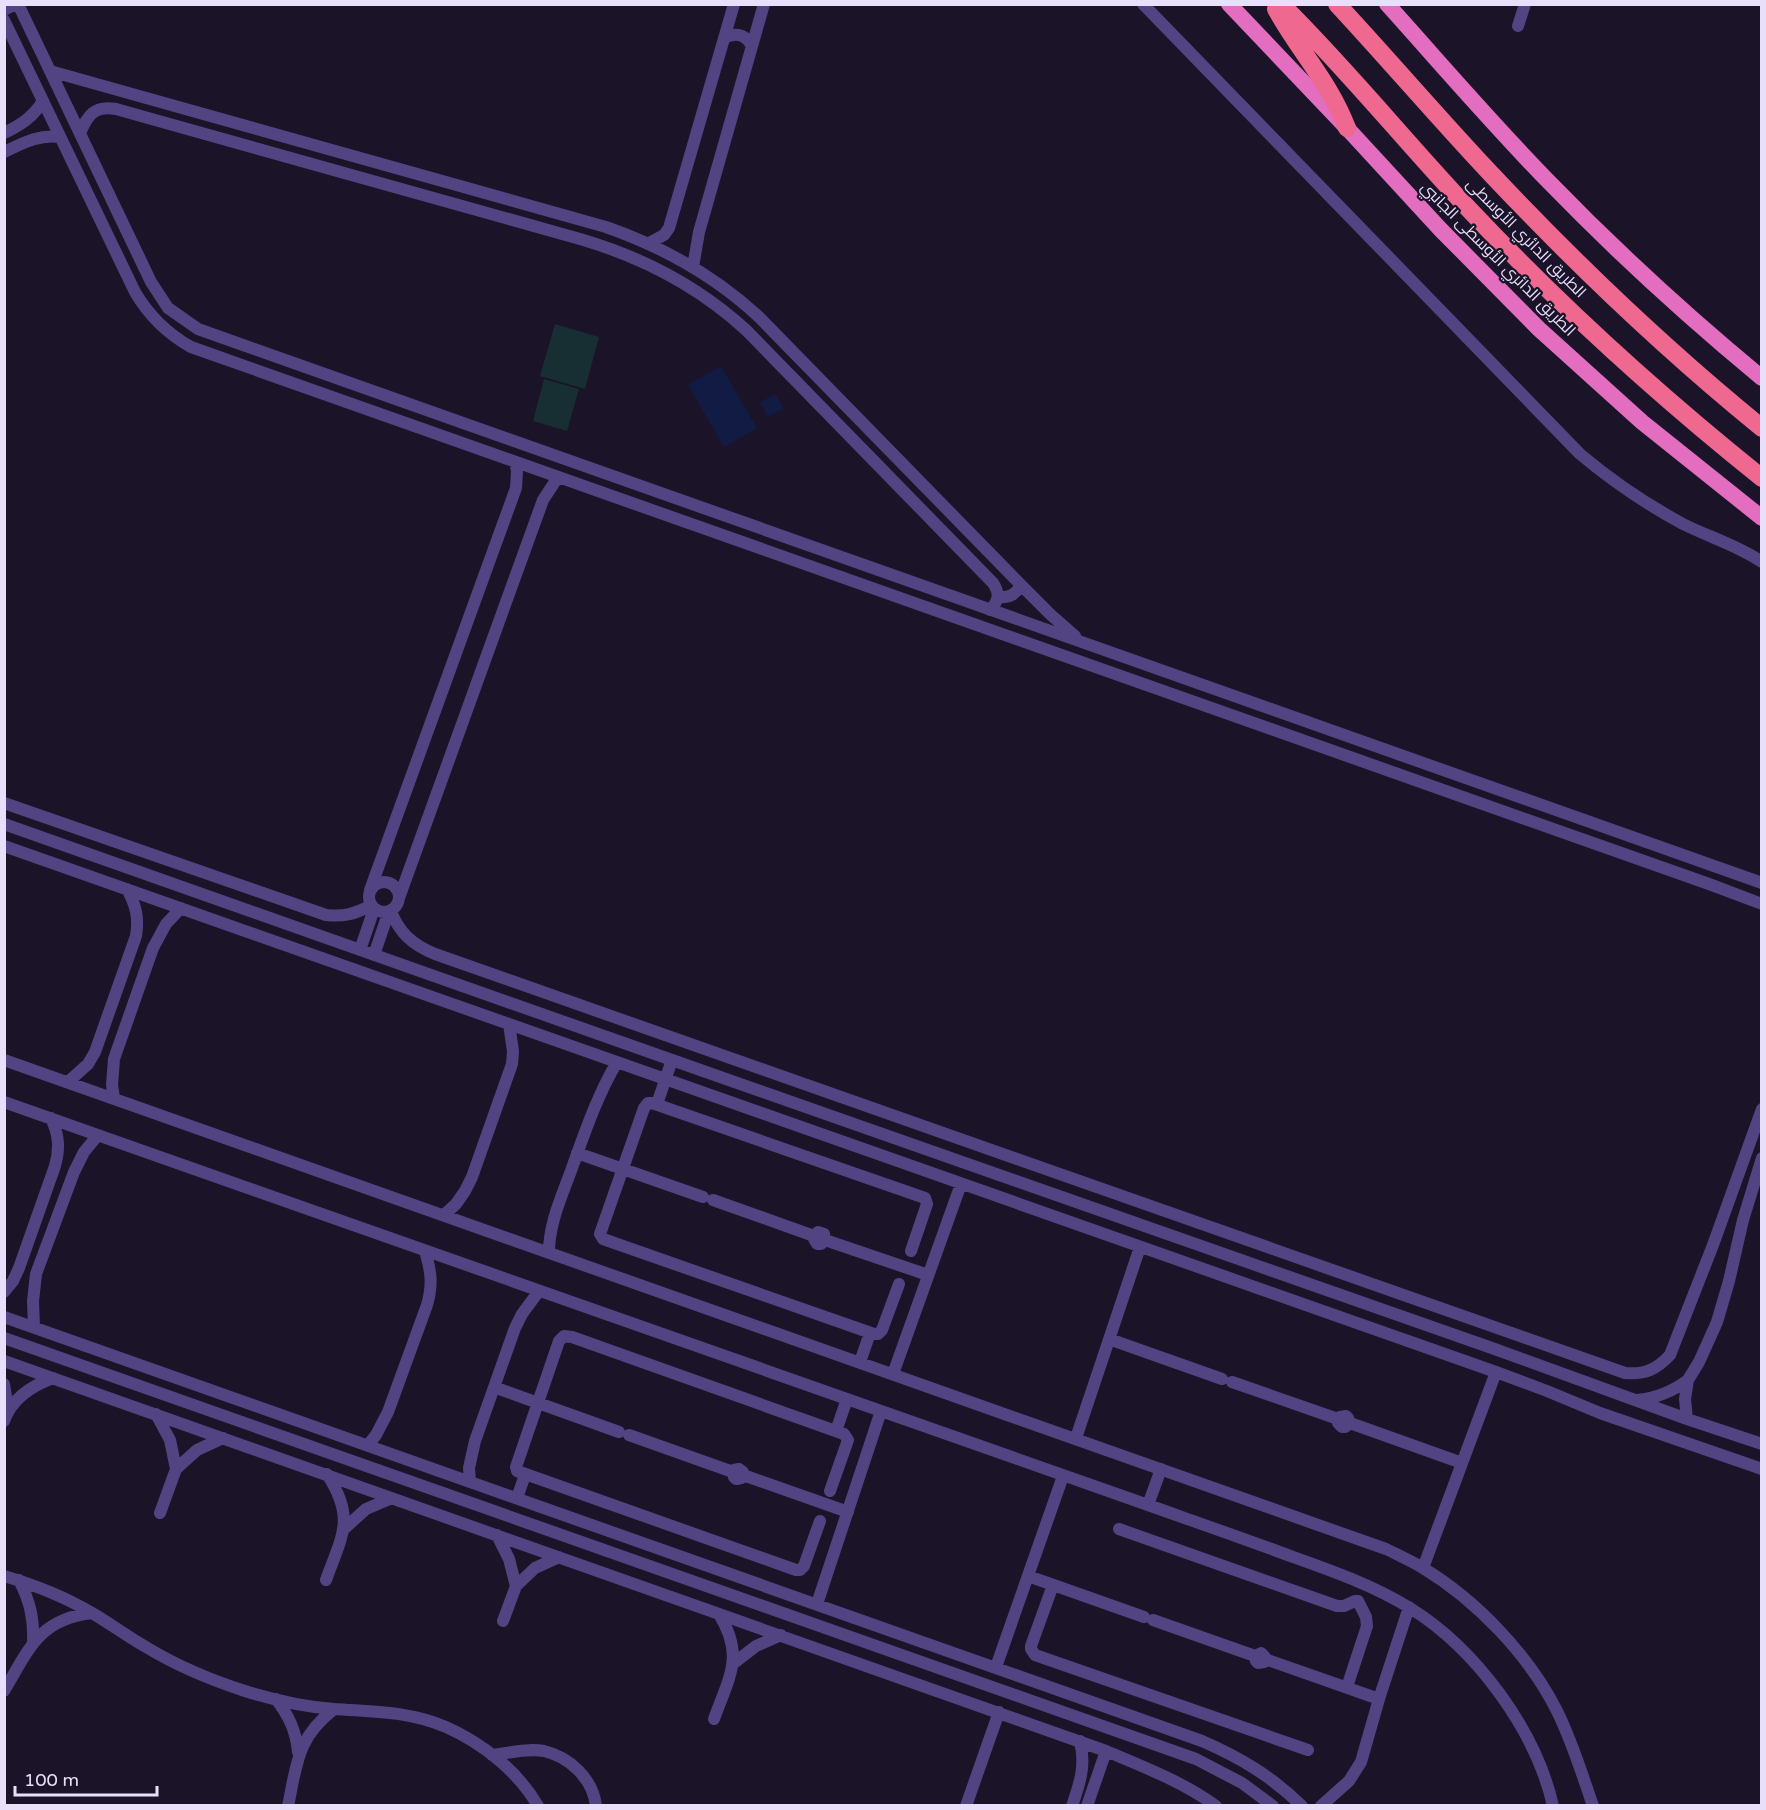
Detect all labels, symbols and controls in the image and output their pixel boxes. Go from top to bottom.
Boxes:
street label: الطريق الدائري الأوسطى [1460,174,1590,304]
street label: الطريق الدائري الأوسطى الجانبي [1414,177,1580,343]
scale bar [15,1759,158,1797]
text: 100 m [24,1769,79,1791]

